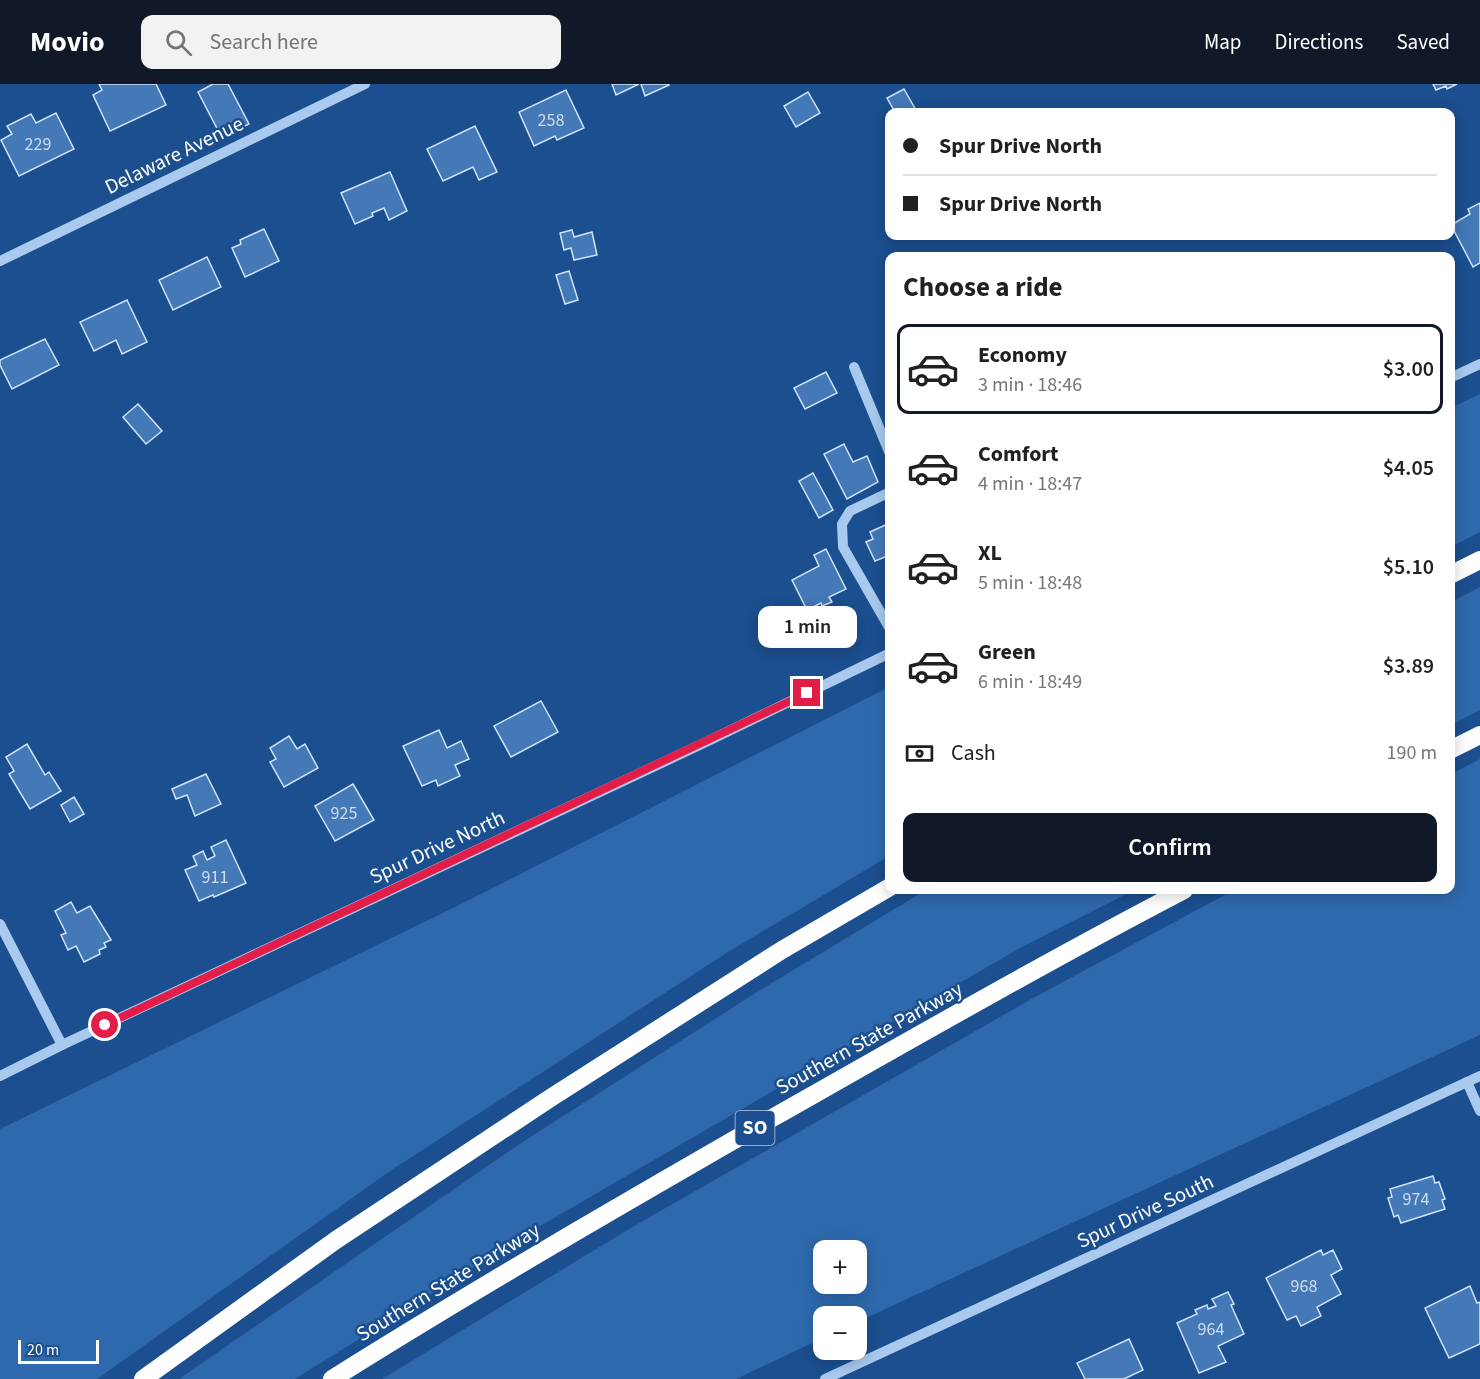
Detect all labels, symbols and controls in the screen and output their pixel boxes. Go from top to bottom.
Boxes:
search box [141,15,561,69]
text: Movio [30,22,105,62]
icon: search [162,26,195,59]
text: Search here [210,26,318,58]
text: Map [1204,27,1242,57]
text: Directions [1275,27,1363,57]
text: Saved [1396,27,1450,57]
street label: Delaware Avenue [99,108,249,202]
house number: 258 [538,108,564,133]
text: Spur Drive North [939,130,1102,162]
house number: 229 [25,132,51,157]
text: Spur Drive North [939,188,1102,220]
text: Choose a ride [903,268,1063,307]
text: Economy [978,339,1067,371]
icon: car [906,342,960,396]
text: $3.00 [1383,353,1434,385]
text: 3 min · 18:46 [978,371,1082,399]
text: Comfort [978,438,1059,470]
icon: car [906,441,960,495]
text: $4.05 [1383,452,1434,484]
text: 4 min · 18:47 [978,470,1082,498]
text: XL [978,537,1002,569]
icon: car [906,540,960,594]
text: $5.10 [1383,551,1434,583]
text: 5 min · 18:48 [978,569,1082,597]
callout: 1 min [758,606,856,648]
text: 1 min [784,613,831,641]
text: Green [978,636,1036,668]
icon: car [906,639,960,693]
text: $3.89 [1383,650,1434,682]
text: 6 min · 18:49 [978,668,1082,696]
route end [793,679,820,706]
icon: cash [903,737,936,770]
text: Cash [951,737,996,769]
text: 190 m [1387,739,1437,767]
house number: 925 [331,801,357,826]
street label: Spur Drive North [364,802,510,892]
button: Confirm [903,813,1437,882]
house number: 911 [202,865,228,890]
street label: Southern State Parkway [770,974,968,1102]
route start [91,1011,118,1038]
road number: SO [736,1111,774,1145]
street label: Spur Drive South [1072,1166,1218,1256]
house number: 974 [1403,1187,1429,1212]
street label: Southern State Parkway [350,1215,546,1349]
map controls [813,1240,867,1360]
button: + [813,1240,867,1294]
house number: 968 [1291,1274,1317,1299]
button: − [813,1306,867,1360]
house number: 964 [1198,1317,1224,1342]
scale bar [18,1337,99,1364]
text: 20 m [27,1339,59,1361]

